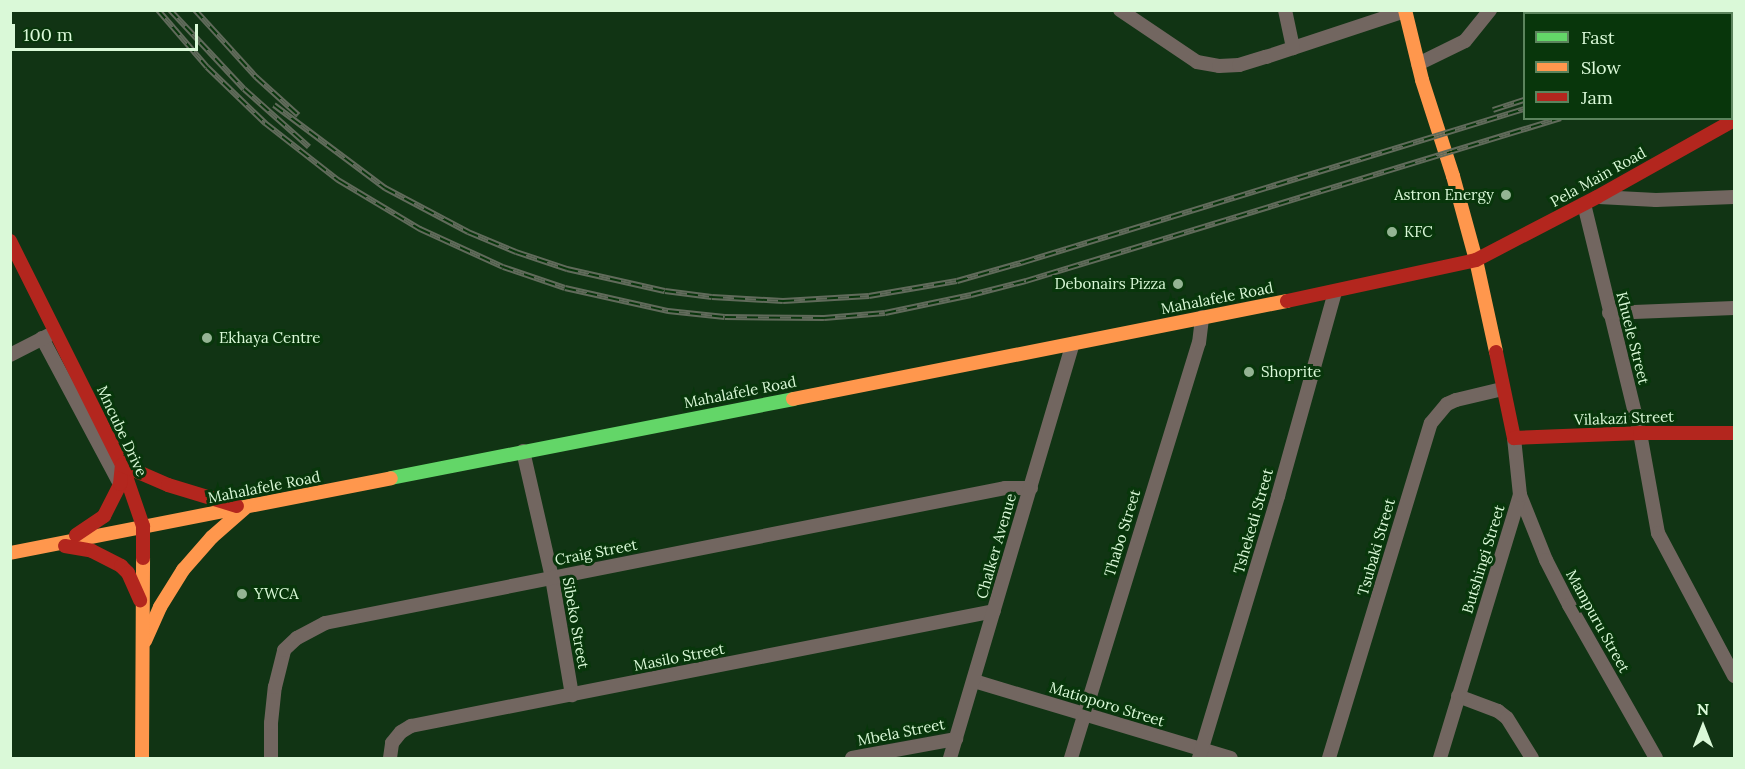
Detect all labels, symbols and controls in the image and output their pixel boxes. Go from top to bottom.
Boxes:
scale bar [15,12,201,50]
legend [1523,12,1733,120]
text: 100 m [23,23,73,46]
text: Fast [1581,26,1615,49]
text: Slow [1581,56,1621,79]
text: Jam [1581,86,1613,109]
street label: Pela Main Road [1547,143,1649,211]
place label: Astron Energy [1394,186,1494,204]
marker: Astron Energy [1499,188,1513,202]
place label: KFC [1404,223,1433,241]
marker: KFC [1385,225,1399,239]
place label: Debonairs Pizza [1054,275,1166,293]
marker: Debonairs Pizza [1171,277,1185,291]
street label: Mahalafele Road [1159,278,1275,318]
street label: Khuele Street [1613,290,1653,386]
place label: Ekhaya Centre [219,329,320,347]
marker: Ekhaya Centre [200,331,214,345]
place label: Shoprite [1261,363,1321,381]
marker: Shoprite [1242,365,1256,379]
street label: Mahalafele Road [682,372,798,412]
street label: Mncube Drive [93,383,151,479]
street label: Vilakazi Street [1574,407,1674,429]
street label: Tshekedi Street [1229,466,1277,576]
street label: Mahalafele Road [206,467,322,507]
street label: Thabo Street [1100,487,1144,579]
street label: Chalker Avenue [972,491,1020,601]
street label: Tsubaki Street [1354,496,1398,598]
street label: Butshingi Street [1458,503,1508,615]
street label: Craig Street [553,535,639,569]
street label: Mampuru Street [1562,566,1634,676]
street label: Sibeko Street [559,576,593,670]
place label: YWCA [254,585,299,603]
marker: YWCA [235,587,249,601]
street label: Masilo Street [632,639,726,675]
street label: Matioporo Street [1047,678,1167,730]
north arrow [1673,697,1733,757]
text: N [1697,699,1709,719]
street label: Mbela Street [856,715,946,749]

